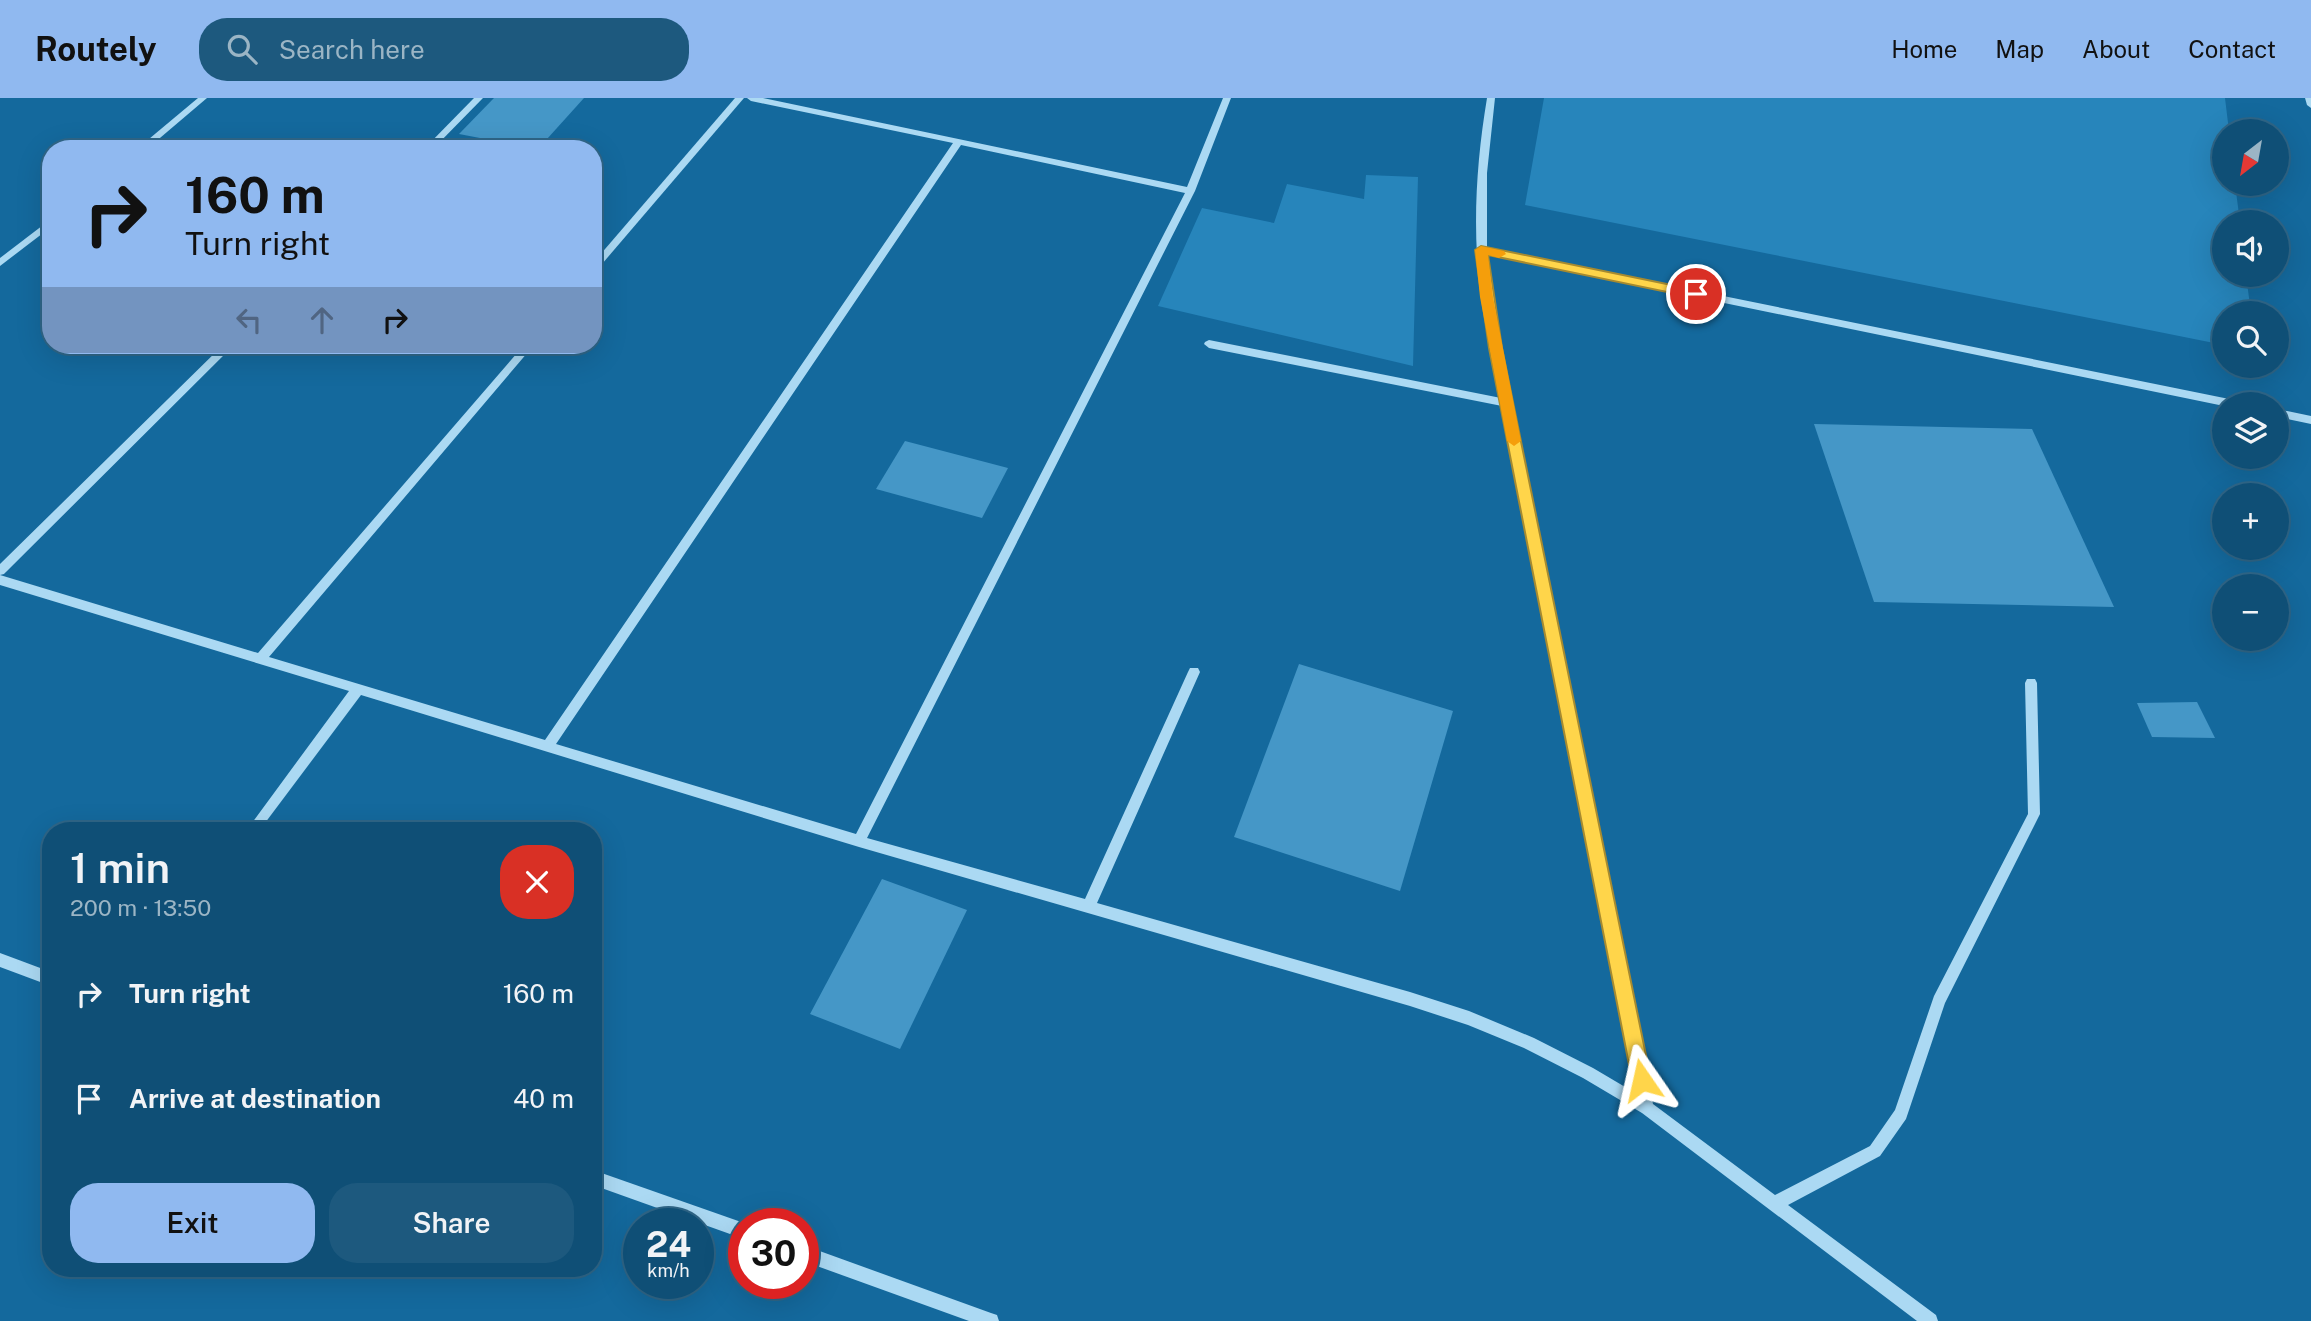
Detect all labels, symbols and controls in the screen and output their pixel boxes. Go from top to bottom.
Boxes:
search box [199,18,689,81]
text: Routely [35,30,157,68]
icon: search [223,30,261,68]
text: Search here [279,34,425,65]
text: Home [1891,35,1957,63]
text: Map [1995,35,2044,63]
text: About [2082,35,2150,63]
text: Contact [2188,35,2276,63]
north arrow [2212,119,2289,196]
map controls [2212,119,2289,651]
text: 160 m [185,166,325,224]
icon: right [70,168,161,259]
button: sound [2212,210,2289,287]
text: Turn right [185,225,330,262]
pin [1666,264,1726,324]
icon: arrive [1677,275,1715,313]
icon: left [230,301,268,339]
icon: ahead [303,301,341,339]
icon: right [376,301,414,339]
button: search [2212,301,2289,378]
button: layers [2212,392,2289,469]
button: + [2212,483,2289,560]
button: − [2212,574,2289,651]
text: 1 min [70,843,170,892]
button: close [500,845,574,919]
text: 200 m · 13:50 [70,894,211,921]
icon: right [70,975,108,1013]
text: Turn right [129,978,251,1009]
text: 160 m [503,978,574,1009]
position arrow [1605,1043,1679,1117]
icon: arrive [70,1080,108,1118]
text: Arrive at destination [129,1083,381,1114]
text: 40 m [513,1083,574,1114]
button: Exit [70,1183,315,1263]
button: Share [329,1183,574,1263]
speed limit sign: 30 [728,1208,819,1299]
text: 24 [646,1224,691,1265]
text: km/h [647,1260,690,1281]

